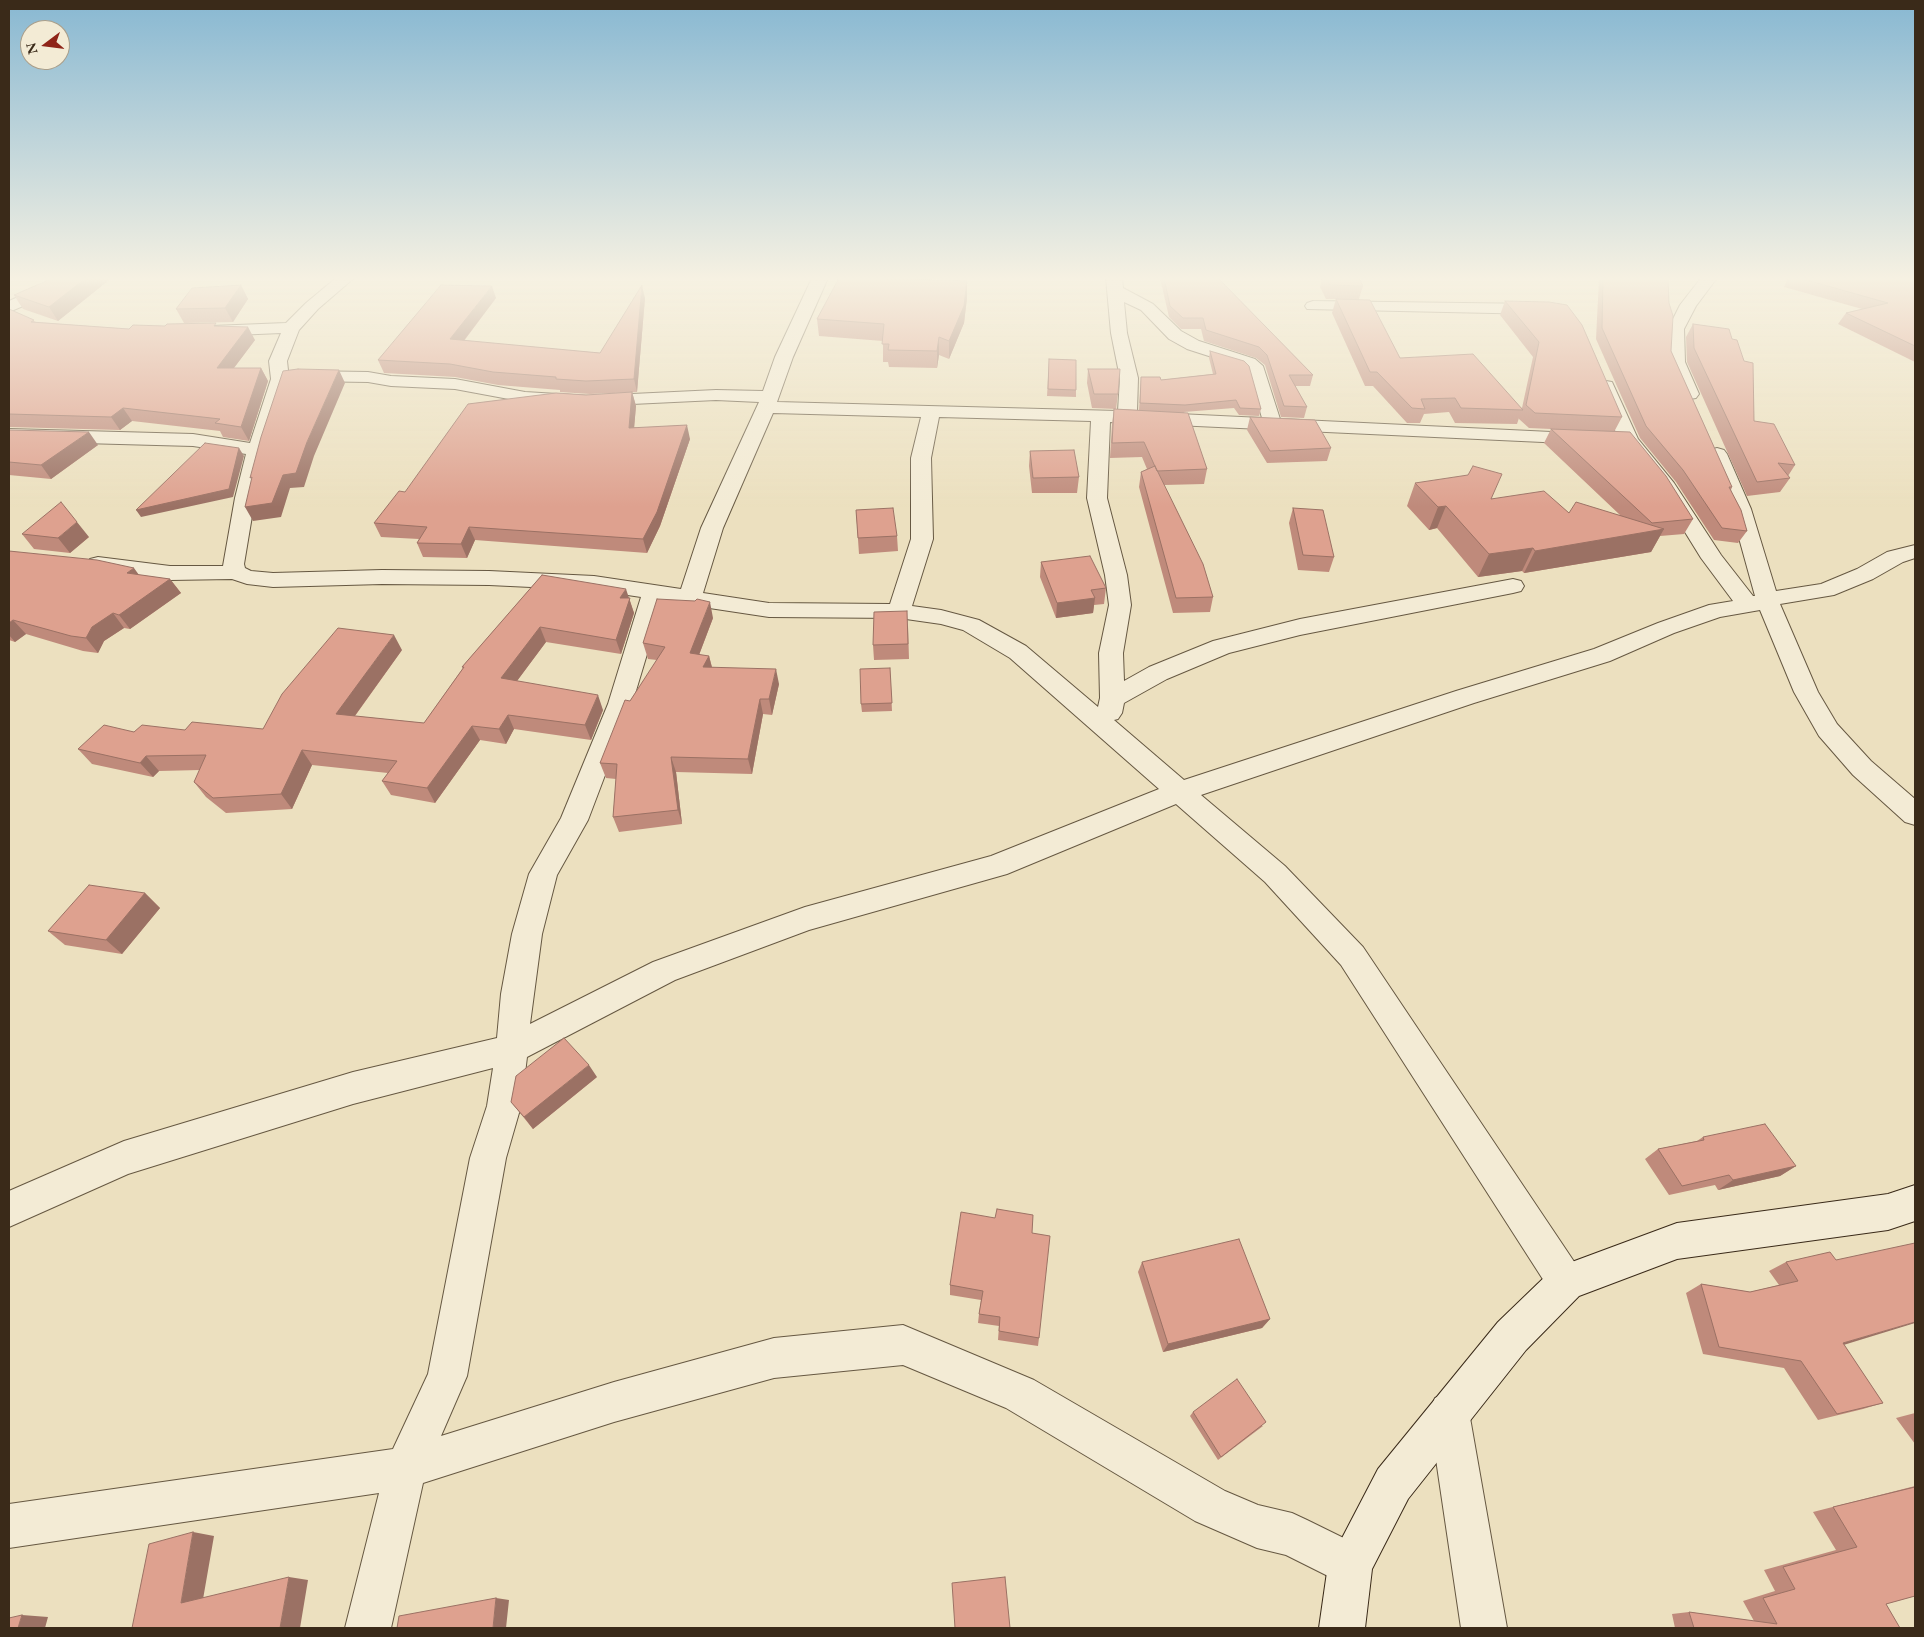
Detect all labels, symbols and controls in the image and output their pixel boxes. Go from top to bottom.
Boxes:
north arrow [20,20,70,70]
text: N [21,41,42,56]

